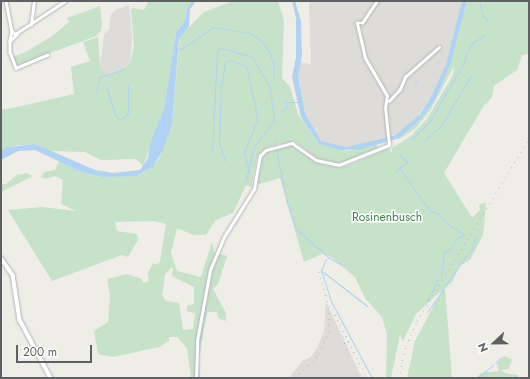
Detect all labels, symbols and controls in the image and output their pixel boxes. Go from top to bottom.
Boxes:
park label: Rosinenbusch [352,211,422,225]
north arrow [474,323,514,363]
scale bar [18,337,94,363]
text: N [474,340,492,355]
text: 200 m [23,343,57,361]

